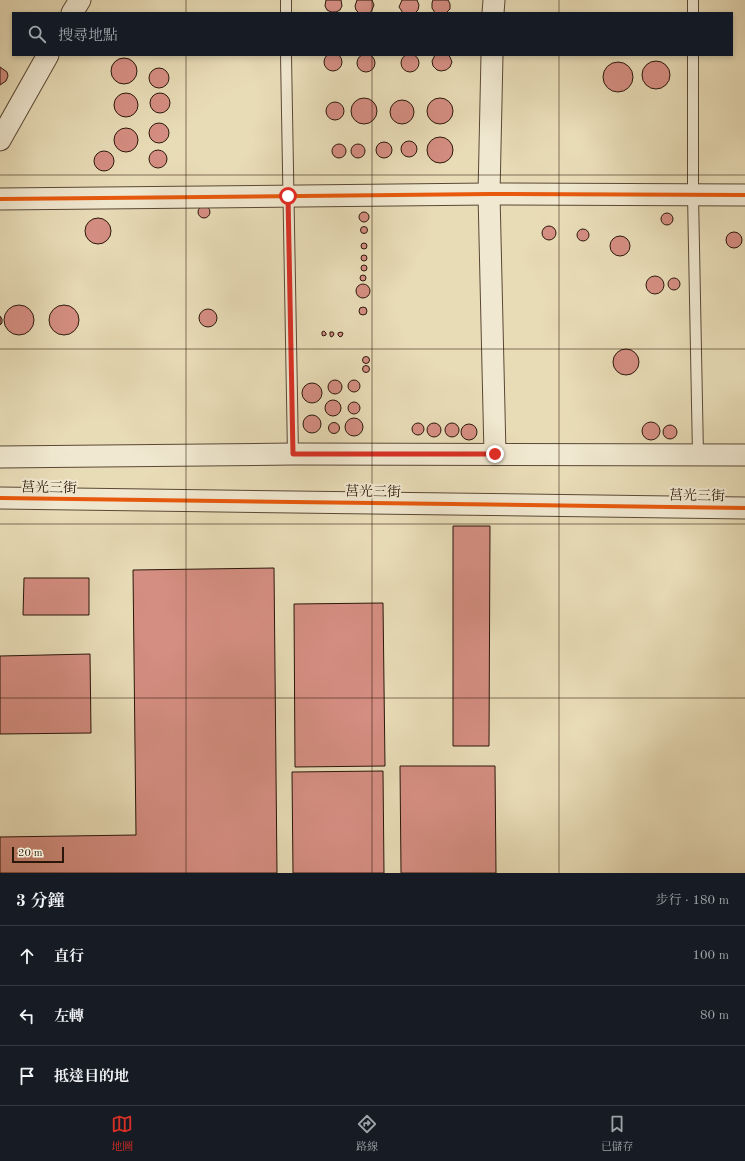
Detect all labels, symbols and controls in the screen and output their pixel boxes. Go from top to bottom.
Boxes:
search box [12,12,733,56]
icon: search [26,23,48,45]
text: 搜尋地點 [58,29,118,44]
route start [279,187,297,205]
route end [486,445,504,463]
street label: 莒光三街 [21,480,77,495]
street label: 莒光三街 [345,484,401,499]
street label: 莒光三街 [669,488,725,503]
scale bar [12,845,64,864]
text: 20 m [18,848,43,859]
text: 3 分鐘 [16,893,65,910]
text: 步行 · 180 m [655,894,729,907]
icon: ahead [16,945,38,967]
text: 100 m [692,949,729,962]
text: 直行 [54,950,84,965]
icon: left [16,1005,38,1027]
text: 80 m [700,1009,729,1022]
text: 左轉 [54,1010,84,1025]
icon: arrive [16,1065,38,1087]
text: 抵達目的地 [54,1070,129,1085]
tab: 地圖 [111,1113,133,1155]
tab: 路線 [356,1113,378,1155]
tab: 已儲存 [601,1113,634,1155]

